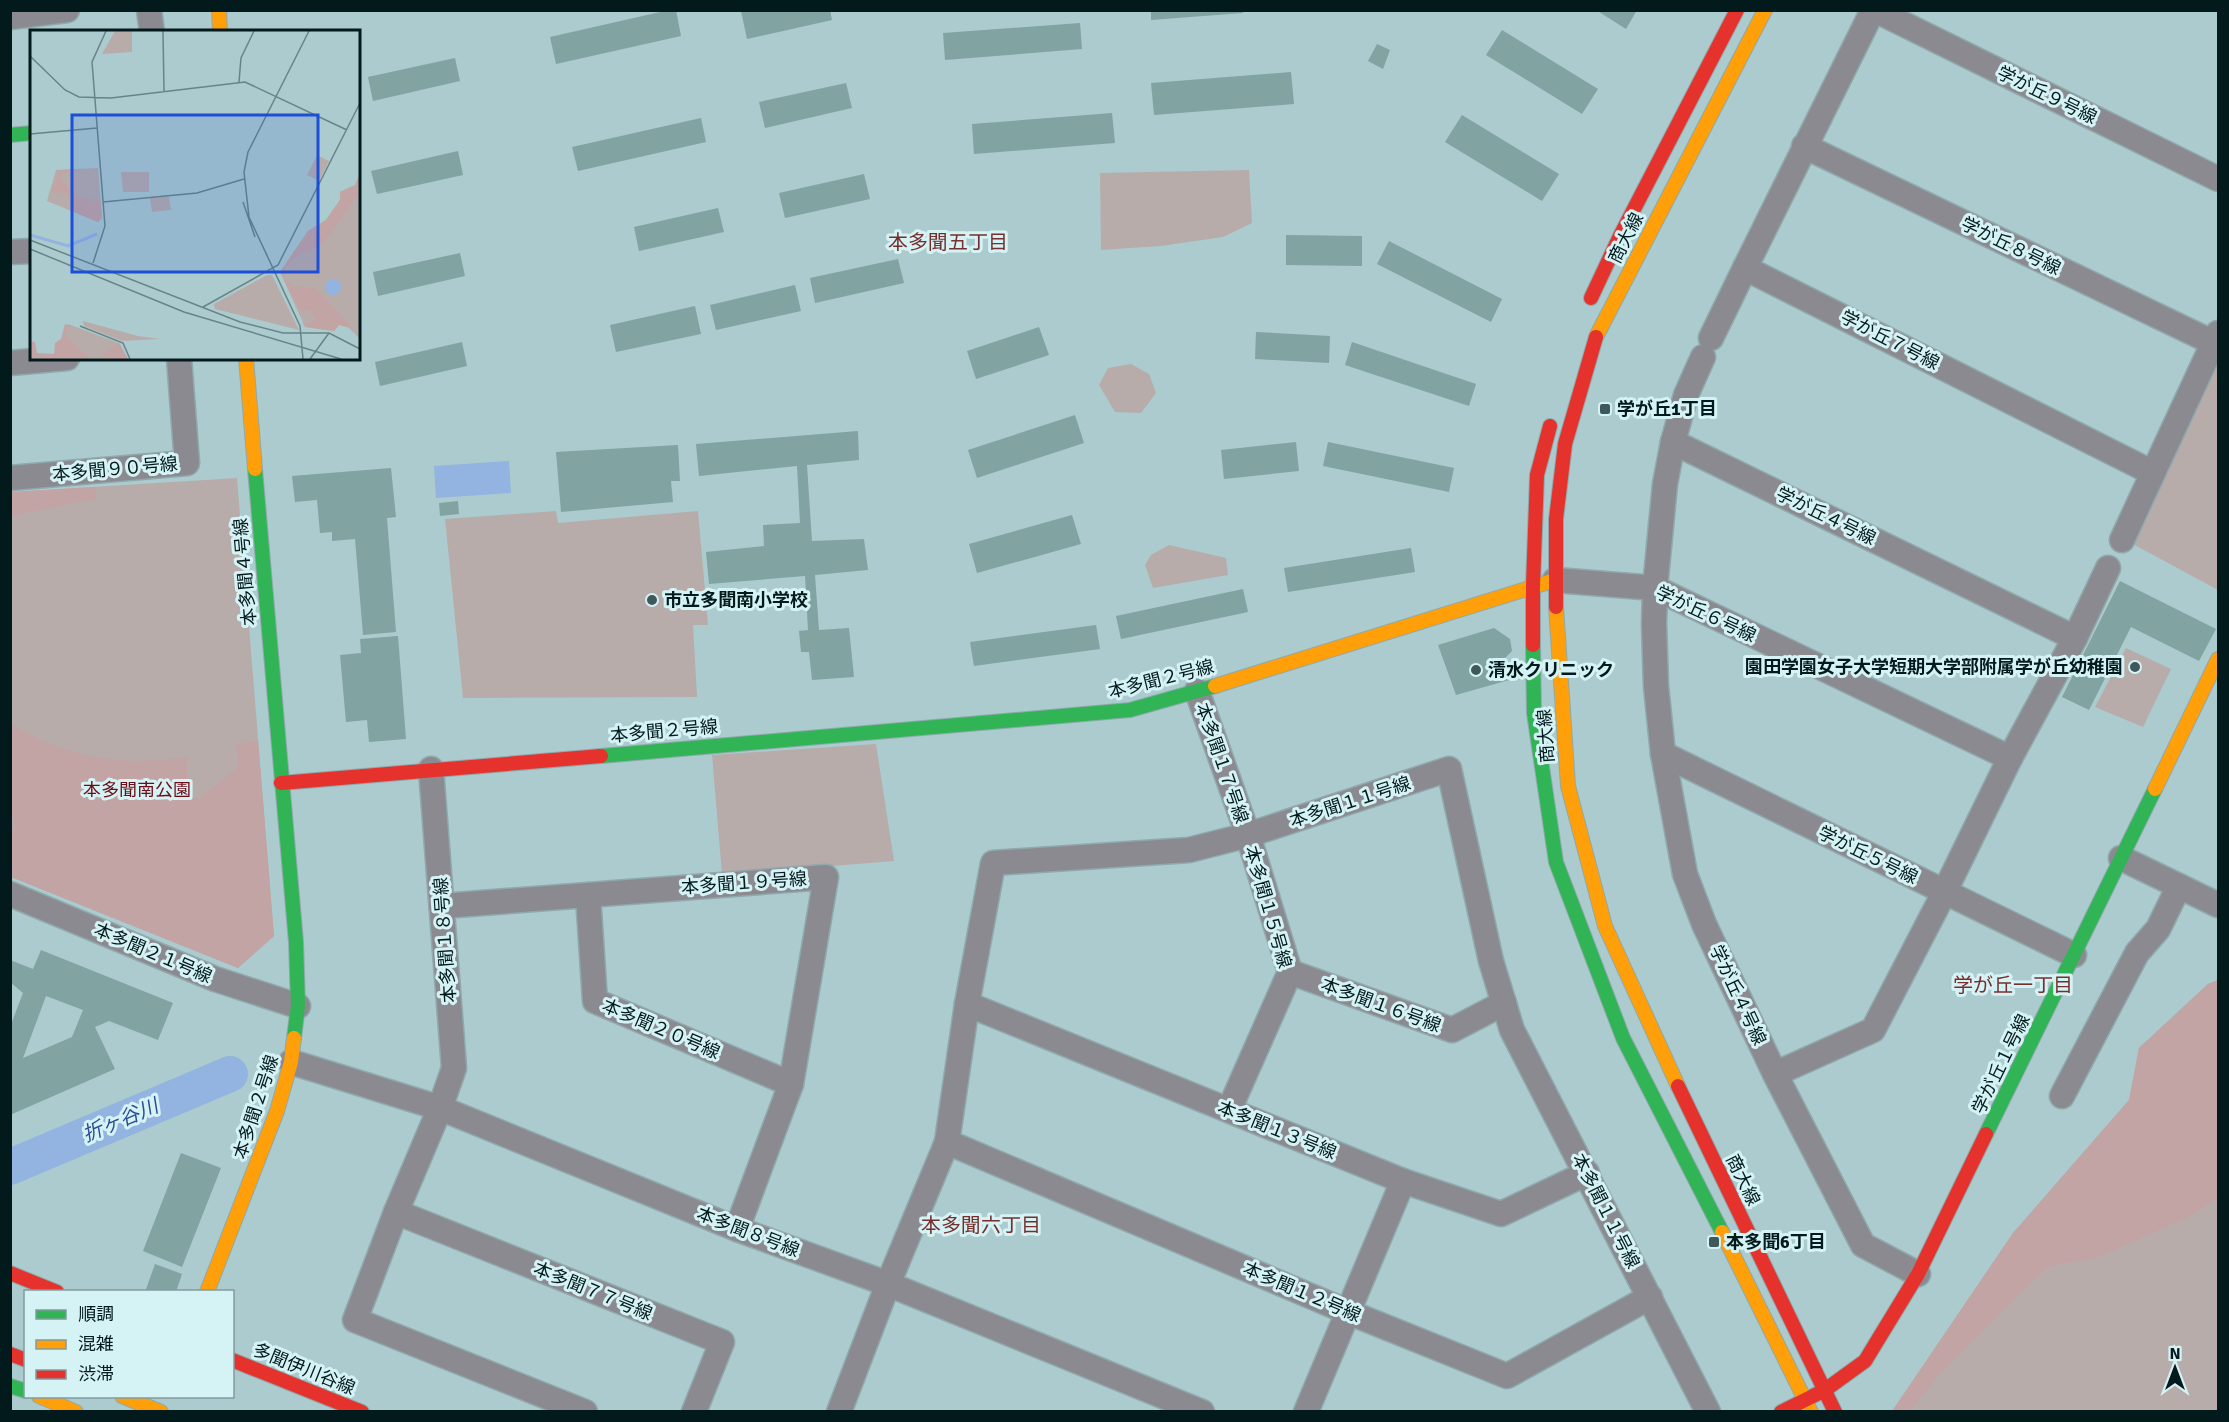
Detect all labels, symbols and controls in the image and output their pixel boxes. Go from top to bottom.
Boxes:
inset map [30,30,360,360]
street label: 学が丘９号線 [1994,61,2100,129]
street label: 商大線 [1604,209,1648,267]
street label: 学が丘８号線 [1958,212,2064,280]
district label: 本多聞五丁目 [888,230,1008,255]
street label: 学が丘７号線 [1837,306,1943,374]
place label: 学が丘1丁目 [1617,398,1717,420]
marker: 学が丘1丁目 [1598,402,1612,416]
street label: 本多聞９０号線 [51,453,179,485]
street label: 学が丘４号線 [1773,482,1879,550]
street label: 本多聞４号線 [229,517,261,627]
street label: 学が丘６号線 [1652,581,1760,647]
place label: 市立多聞南小学校 [664,589,808,611]
marker: 市立多聞南小学校 [645,593,659,607]
street label: 本多聞２号線 [1106,655,1216,703]
place label: 園田学園女子大学短期大学部附属学が丘幼稚園 [1745,656,2123,678]
place label: 清水クリニック [1488,659,1614,681]
marker: 園田学園女子大学短期大学部附属学が丘幼稚園 [2128,660,2142,674]
marker: 清水クリニック [1469,663,1483,677]
street label: 本多聞１７号線 [1191,700,1253,826]
street label: 商大線 [1533,708,1559,764]
street label: 本多聞２号線 [609,715,719,747]
street label: 本多聞１１号線 [1287,772,1413,832]
park label: 本多聞南公園 [83,779,191,801]
street label: 学が丘５号線 [1815,821,1921,889]
street label: 本多聞１５号線 [1240,843,1296,971]
street label: 本多聞１９号線 [680,868,808,898]
street label: 本多聞１８号線 [430,876,460,1004]
street label: 本多聞２１号線 [91,918,215,988]
street label: 学が丘４号線 [1705,941,1771,1049]
street label: 本多聞１６号線 [1318,973,1444,1037]
district label: 学が丘一丁目 [1953,973,2073,998]
street label: 本多聞２０号線 [599,994,723,1064]
street label: 学が丘１号線 [1967,1011,2035,1117]
street label: 本多聞２号線 [229,1052,283,1162]
water label: 折ヶ谷川 [78,1093,164,1148]
street label: 本多聞１３号線 [1214,1096,1340,1164]
street label: 本多聞１１号線 [1568,1150,1644,1272]
street label: 商大線 [1721,1151,1765,1209]
street label: 本多聞８号線 [694,1202,802,1262]
district label: 本多聞六丁目 [921,1213,1041,1238]
place label: 本多聞6丁目 [1726,1231,1826,1253]
marker: 本多聞6丁目 [1707,1235,1721,1249]
street label: 本多聞７７号線 [530,1257,656,1325]
street label: 本多聞１２号線 [1240,1257,1364,1327]
legend [24,1290,234,1398]
text: 順調 [78,1303,114,1325]
text: 混雑 [78,1333,114,1355]
north arrow [2145,1338,2205,1398]
street label: 多聞伊川谷線 [250,1339,358,1399]
text: N [2169,1344,2181,1364]
text: 渋滞 [78,1363,114,1385]

